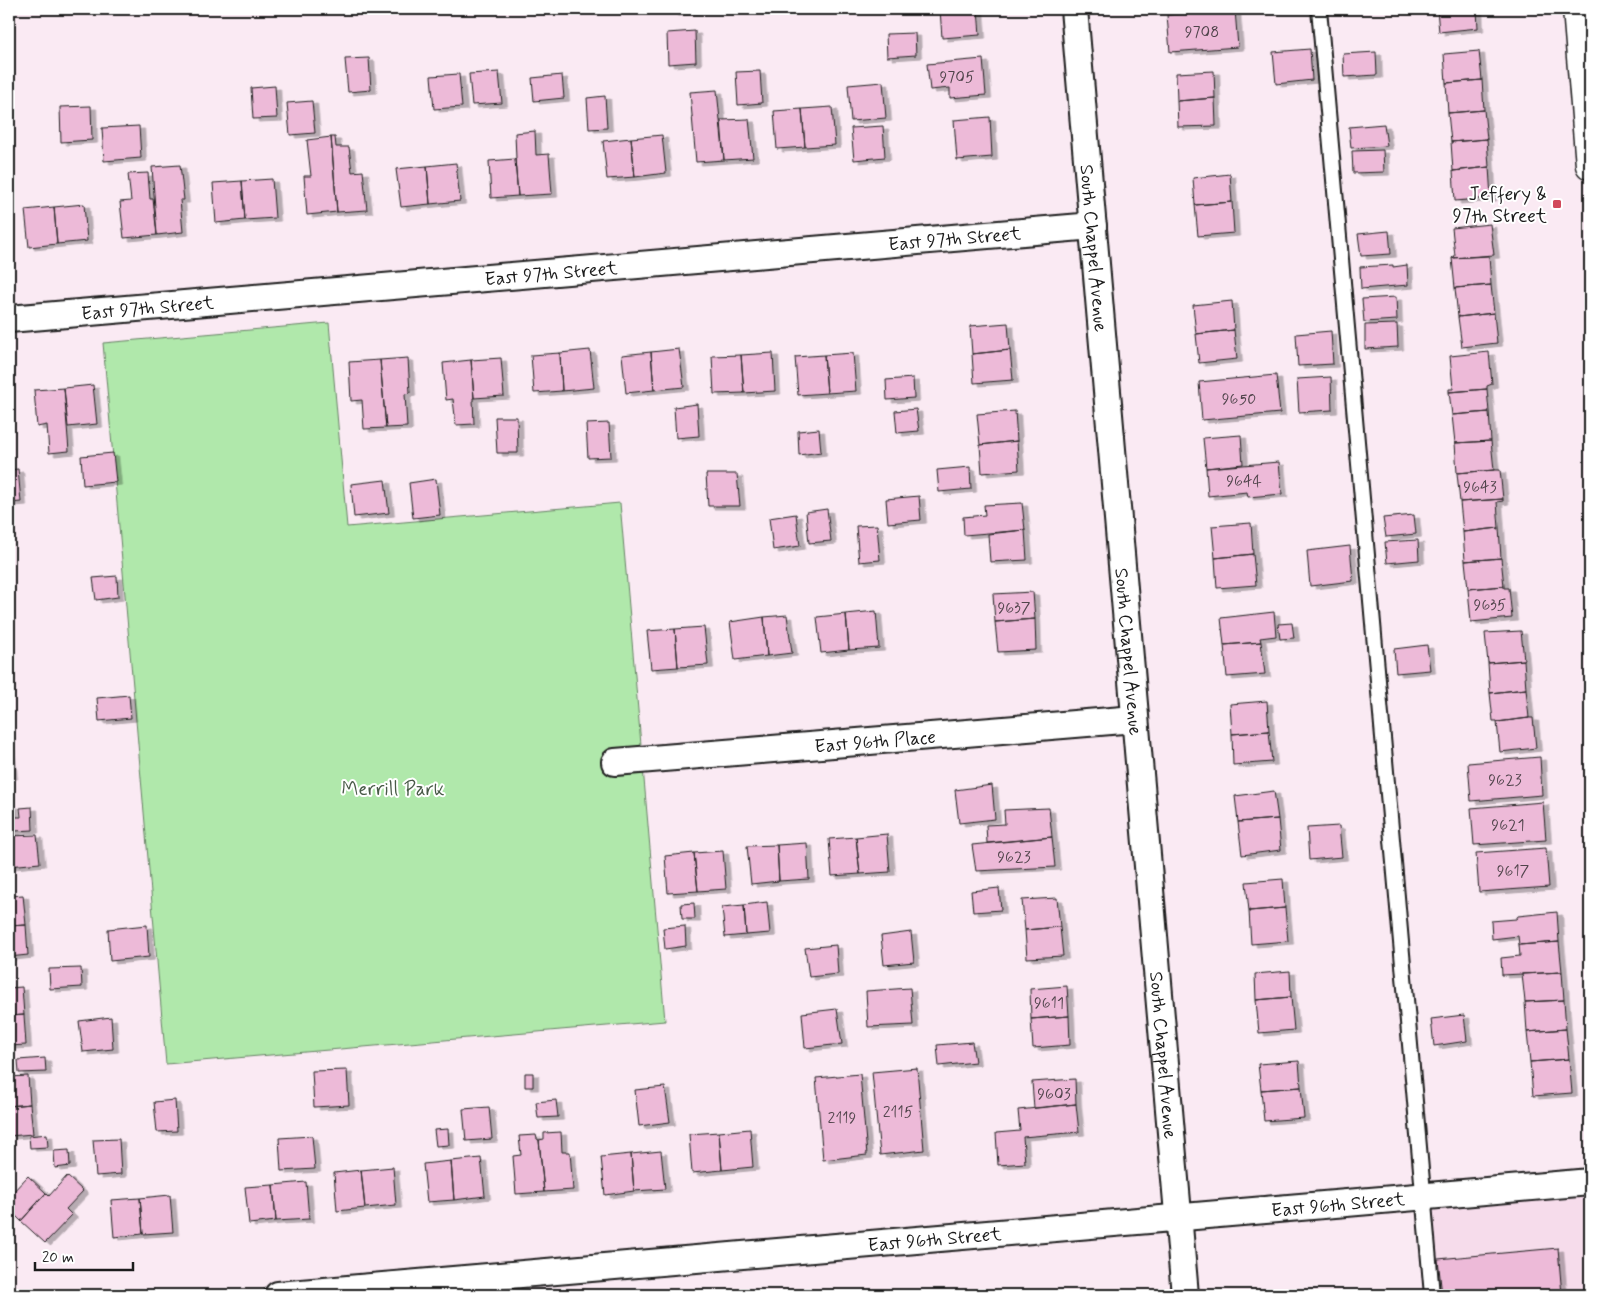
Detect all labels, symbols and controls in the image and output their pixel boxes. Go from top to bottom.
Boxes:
house number: 9708 [1185,22,1219,43]
house number: 9705 [939,67,975,88]
street label: South Chappel Avenue [1073,163,1113,333]
place label: Jeffery & 97th Street [1453,182,1547,229]
marker: Jeffery & 97th Street [1551,198,1563,210]
street label: East 97th Street [887,221,1022,258]
street label: East 97th Street [484,256,619,292]
street label: East 97th Street [80,290,215,327]
house number: 9650 [1222,389,1256,410]
house number: 9644 [1226,471,1262,492]
house number: 9643 [1463,477,1497,498]
street label: South Chappel Avenue [1108,567,1148,737]
house number: 9635 [1474,595,1506,616]
house number: 9637 [998,598,1031,619]
street label: East 96th Place [814,725,937,759]
house number: 9623 [1488,770,1522,791]
park label: Merrill Park [342,777,445,802]
house number: 9621 [1491,815,1525,836]
house number: 9623 [997,847,1031,868]
house number: 9617 [1497,861,1530,882]
street label: South Chappel Avenue [1143,970,1182,1140]
house number: 9611 [1034,993,1064,1014]
house number: 9603 [1037,1084,1071,1105]
house number: 2115 [883,1102,913,1123]
house number: 2119 [828,1108,857,1129]
street label: East 96th Street [1270,1187,1406,1223]
street label: East 96th Street [867,1222,1003,1258]
scale bar [35,1239,132,1271]
text: 20 m [42,1248,74,1268]

